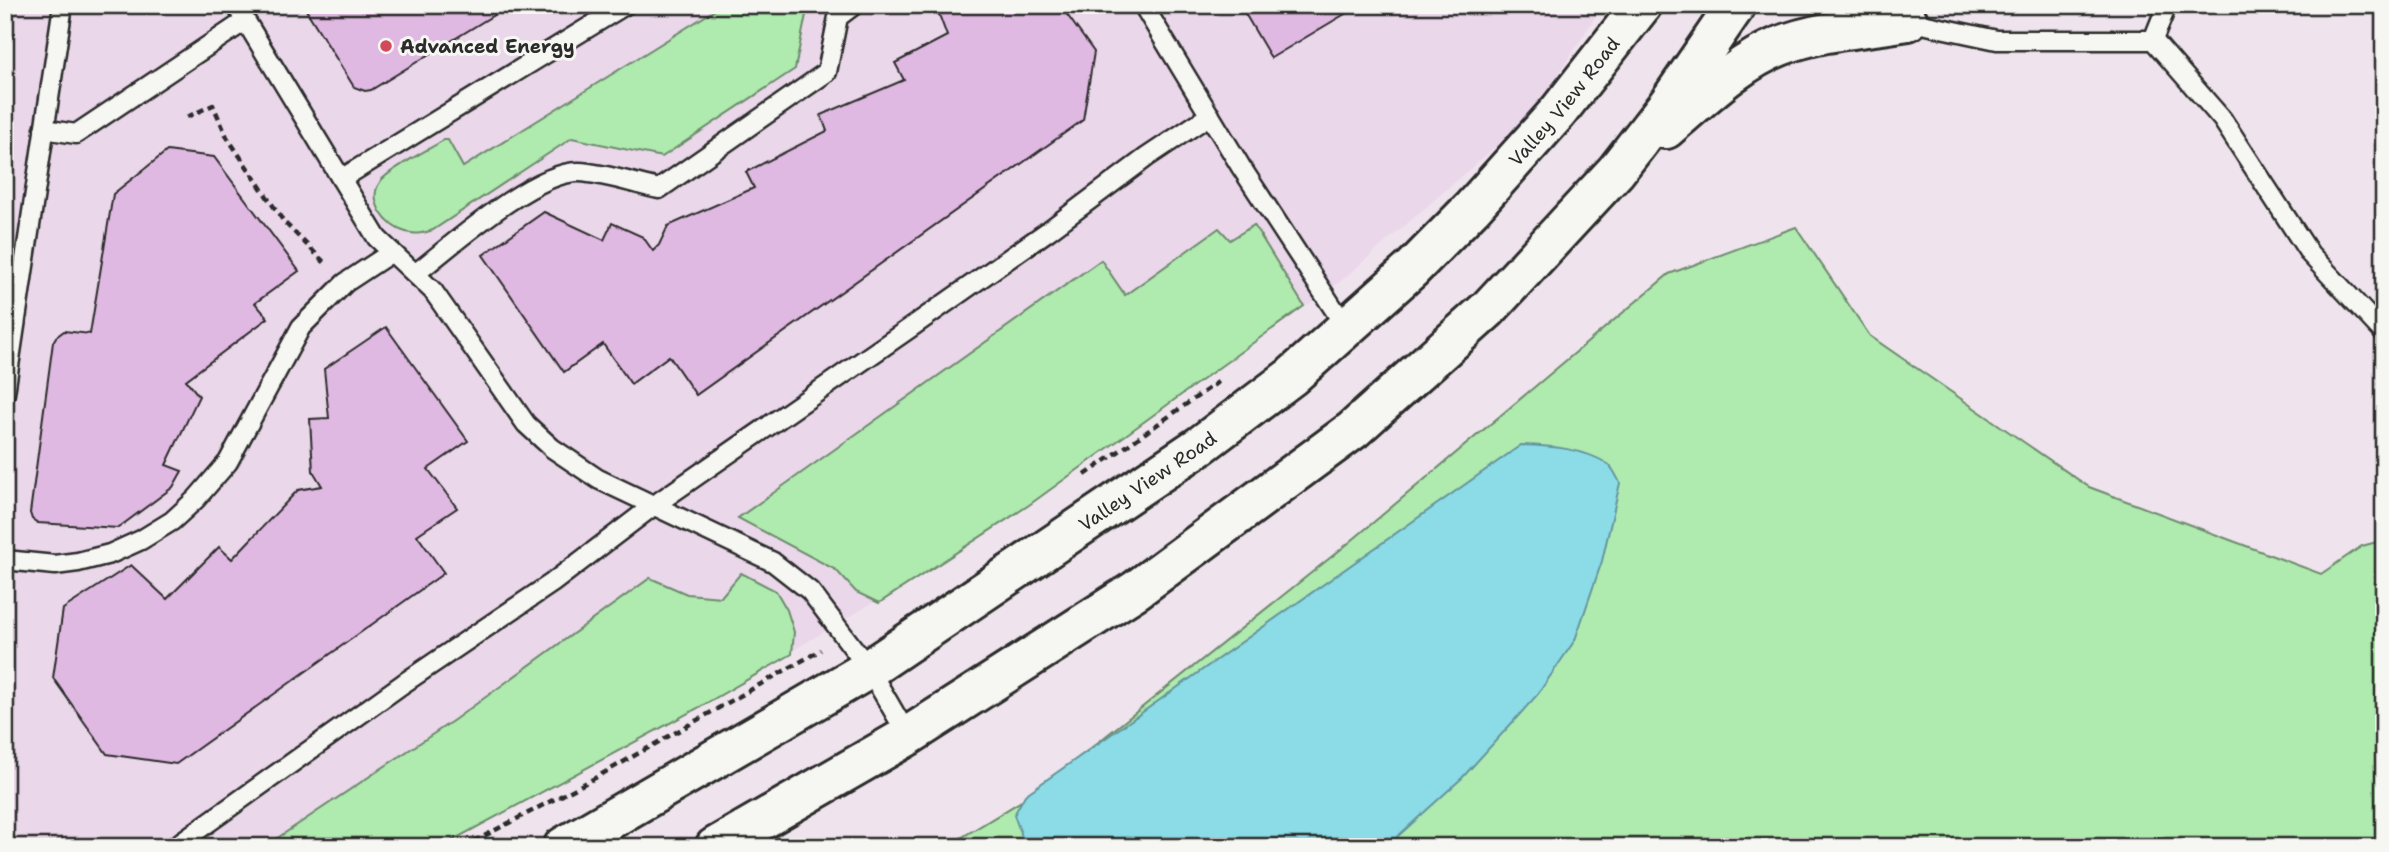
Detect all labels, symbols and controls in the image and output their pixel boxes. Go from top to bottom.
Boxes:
street label: Valley View Road [1503,31,1625,171]
place label: Advanced Energy [400,34,575,59]
marker: Advanced Energy [378,38,394,54]
street label: Valley View Road [1074,425,1221,537]

